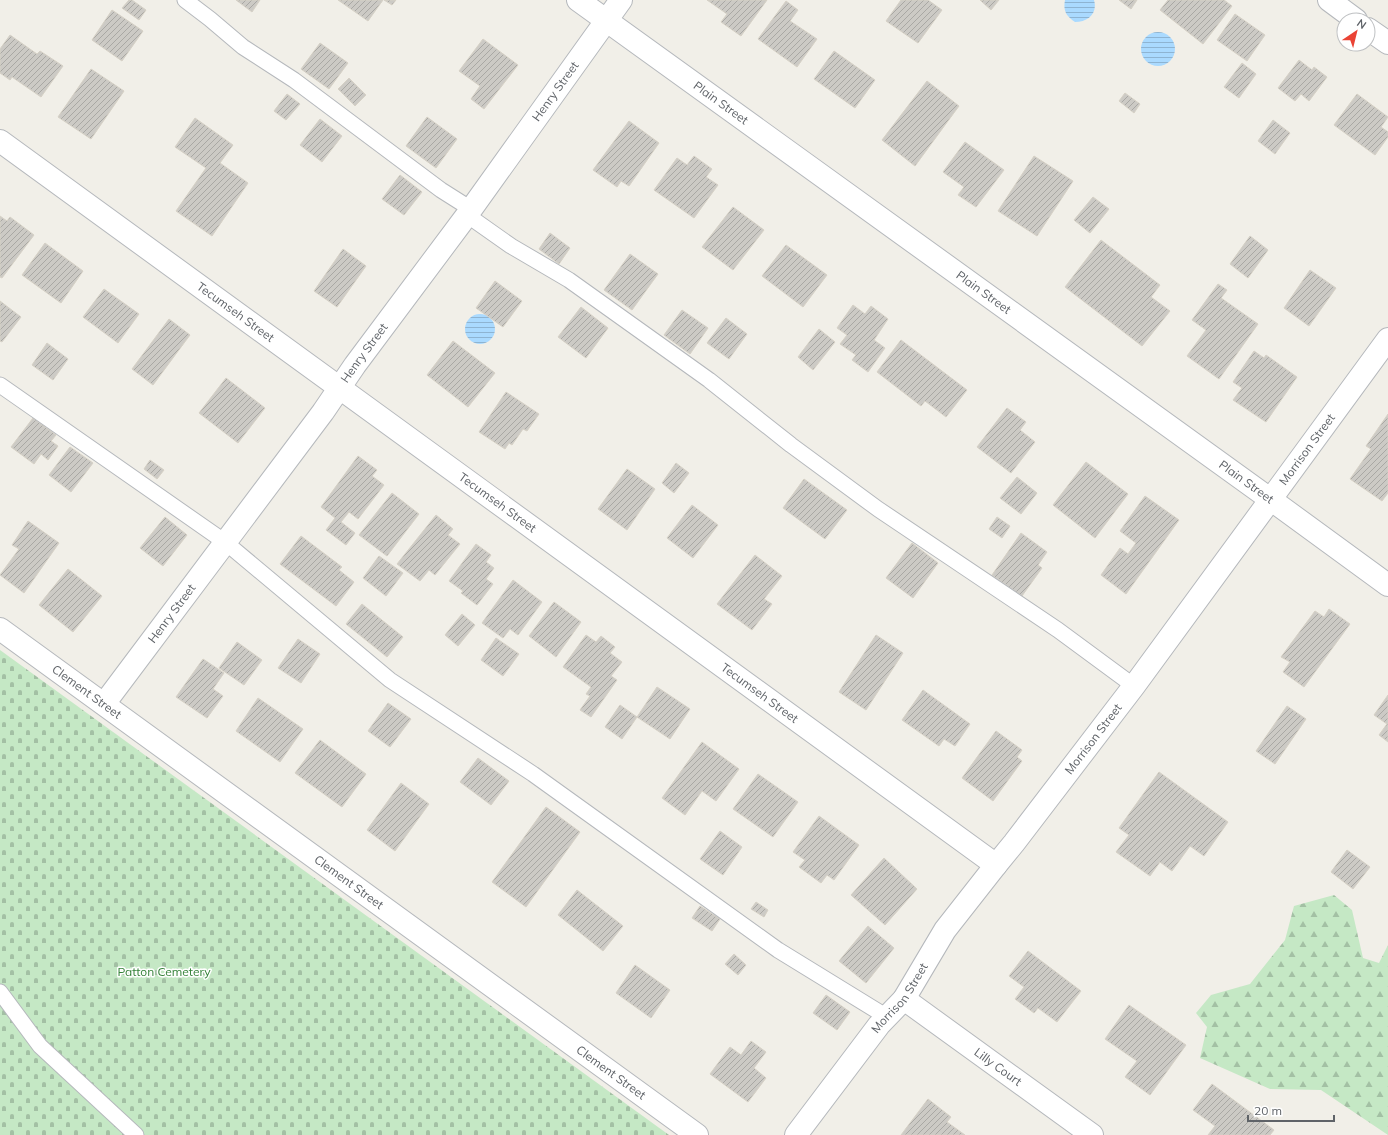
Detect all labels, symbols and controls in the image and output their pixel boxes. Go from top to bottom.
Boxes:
north arrow [1336,12,1376,52]
text: N [1354,16,1369,32]
street label: Henry Street [529,58,582,124]
street label: Plain Street [691,78,751,127]
street label: Plain Street [953,267,1014,317]
street label: Tecumseh Street [194,279,277,345]
street label: Henry Street [337,320,391,385]
street label: Morrison Street [1276,410,1338,488]
street label: Plain Street [1216,457,1277,506]
street label: Tecumseh Street [456,469,539,535]
street label: Henry Street [144,581,198,646]
street label: Tecumseh Street [718,660,802,726]
street label: Clement Street [49,661,125,722]
street label: Morrison Street [1061,700,1125,777]
street label: Clement Street [311,852,387,912]
street label: Morrison Street [868,960,931,1036]
park label: Patton Cemetery [117,964,211,979]
street label: Clement Street [574,1042,649,1102]
street label: Lilly Court [972,1044,1025,1089]
scale bar [1248,1097,1334,1123]
text: 20 m [1254,1103,1282,1118]

